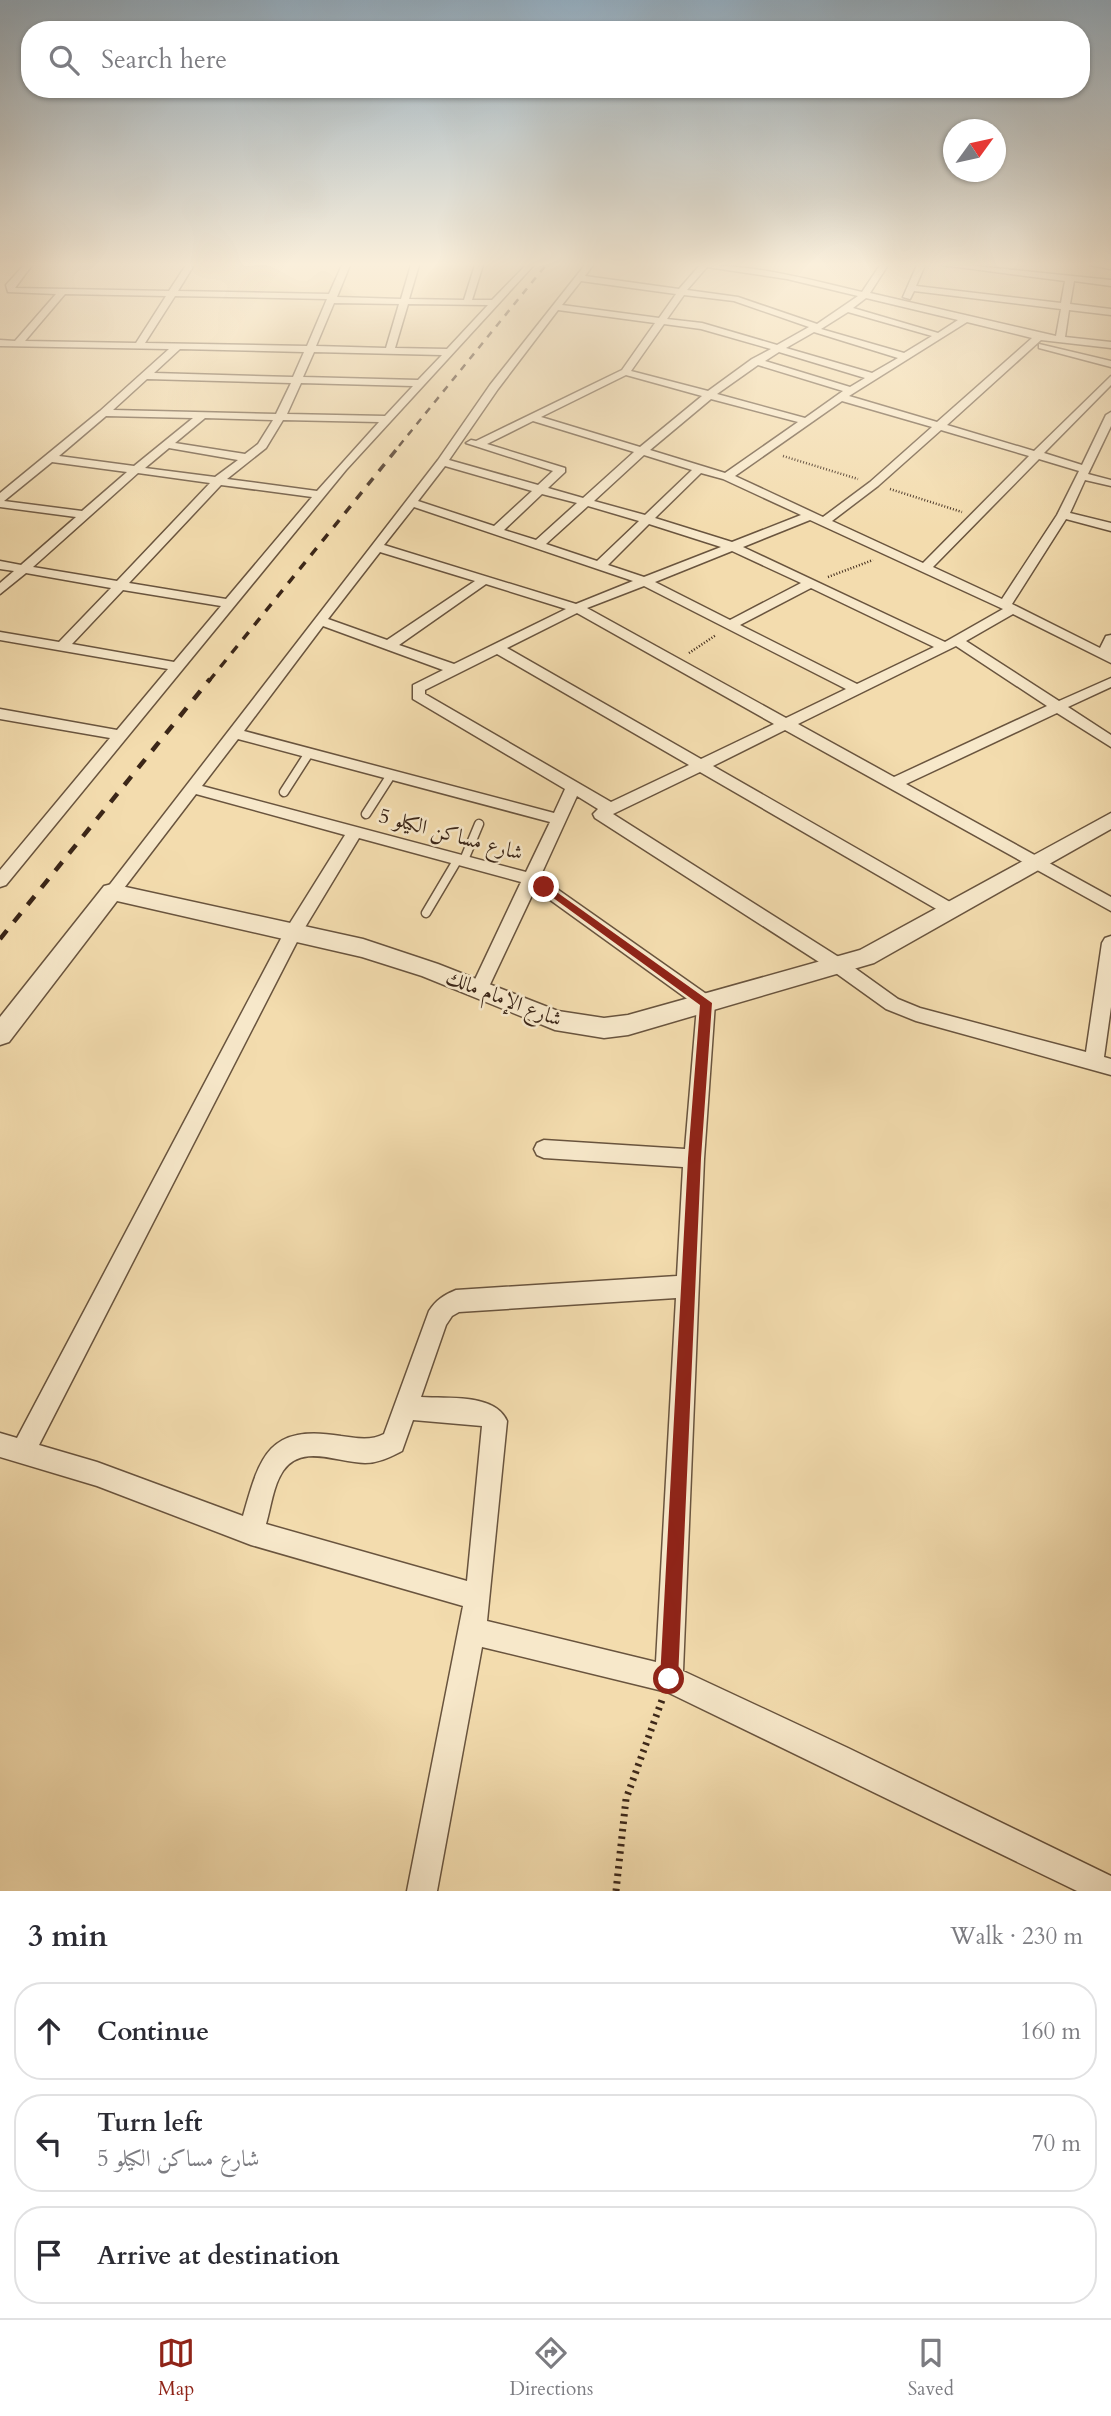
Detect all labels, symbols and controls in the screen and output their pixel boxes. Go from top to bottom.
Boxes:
search box [21,21,1090,98]
icon: search [45,41,83,79]
text: Search here [101,42,227,77]
north arrow [943,119,1006,182]
street label: شارع مساكن الكيلو 5 [375,801,526,871]
route end [528,871,559,902]
street label: شارع الإمام مالك [440,963,566,1037]
route start [653,1663,684,1694]
text: 3 min [28,1916,108,1957]
text: Walk · 230 m [950,1921,1083,1952]
icon: ahead [30,2012,68,2050]
text: Continue [97,2014,209,2049]
text: 160 m [1020,2016,1081,2047]
text: Turn left [97,2105,202,2140]
icon: left [30,2124,68,2162]
text: 70 m [1032,2128,1081,2159]
text: شارع مساكن الكيلو 5 [97,2143,260,2174]
icon: arrive [30,2236,68,2274]
text: Arrive at destination [97,2238,340,2273]
tab: Map [157,2334,195,2402]
tab: Directions [510,2334,593,2402]
tab: Saved [908,2334,954,2402]

